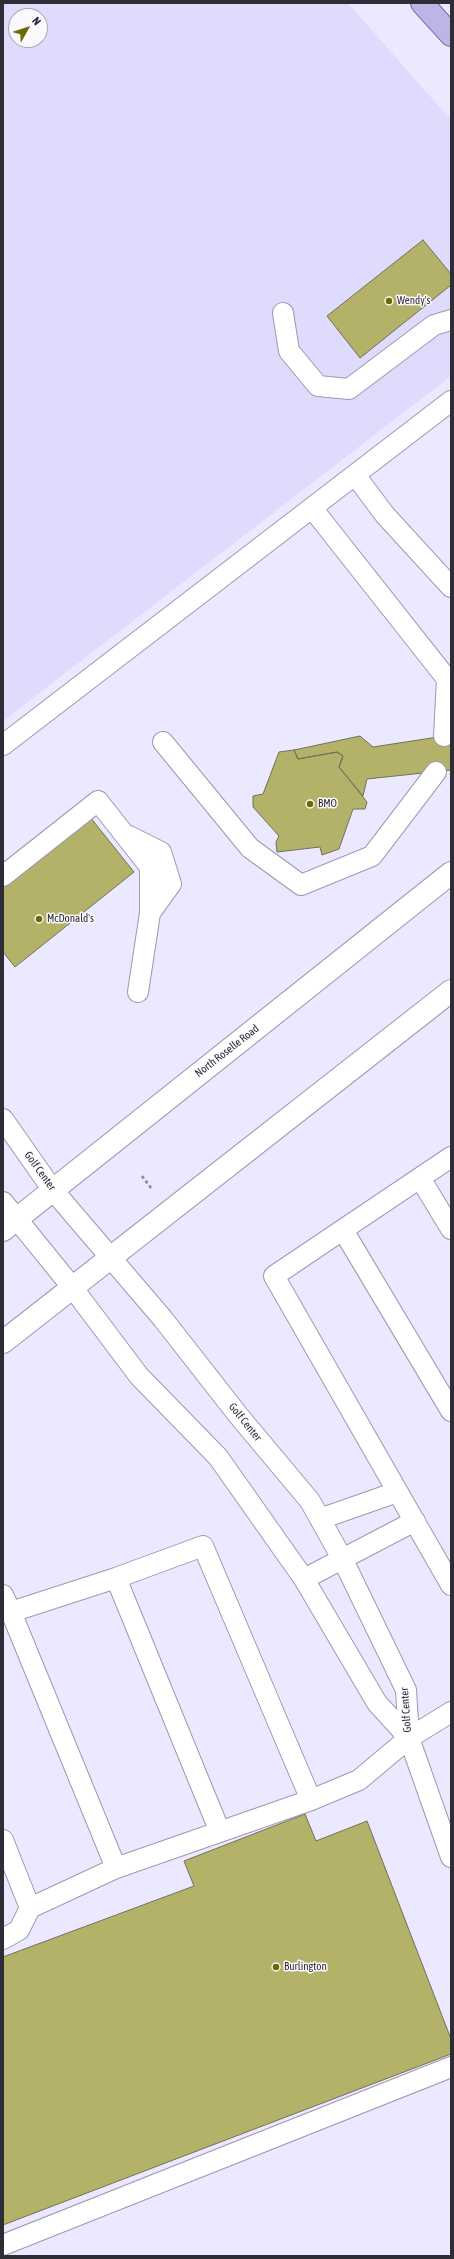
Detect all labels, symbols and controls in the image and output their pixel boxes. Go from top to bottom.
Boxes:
north arrow [8,8,48,48]
text: N [30,15,43,27]
place label: Wendy's [397,294,430,308]
marker: Wendy's [384,296,394,306]
place label: BMO [318,797,337,811]
marker: BMO [305,799,315,809]
place label: McDonald's [47,912,94,926]
marker: McDonald's [34,914,44,924]
street label: North Roselle Road [192,1022,262,1080]
street label: Golf Center [21,1149,59,1193]
street label: Golf Center [226,1400,264,1444]
street label: Golf Center [398,1687,414,1733]
place label: Burlington [284,1960,327,1974]
marker: Burlington [271,1962,281,1972]

